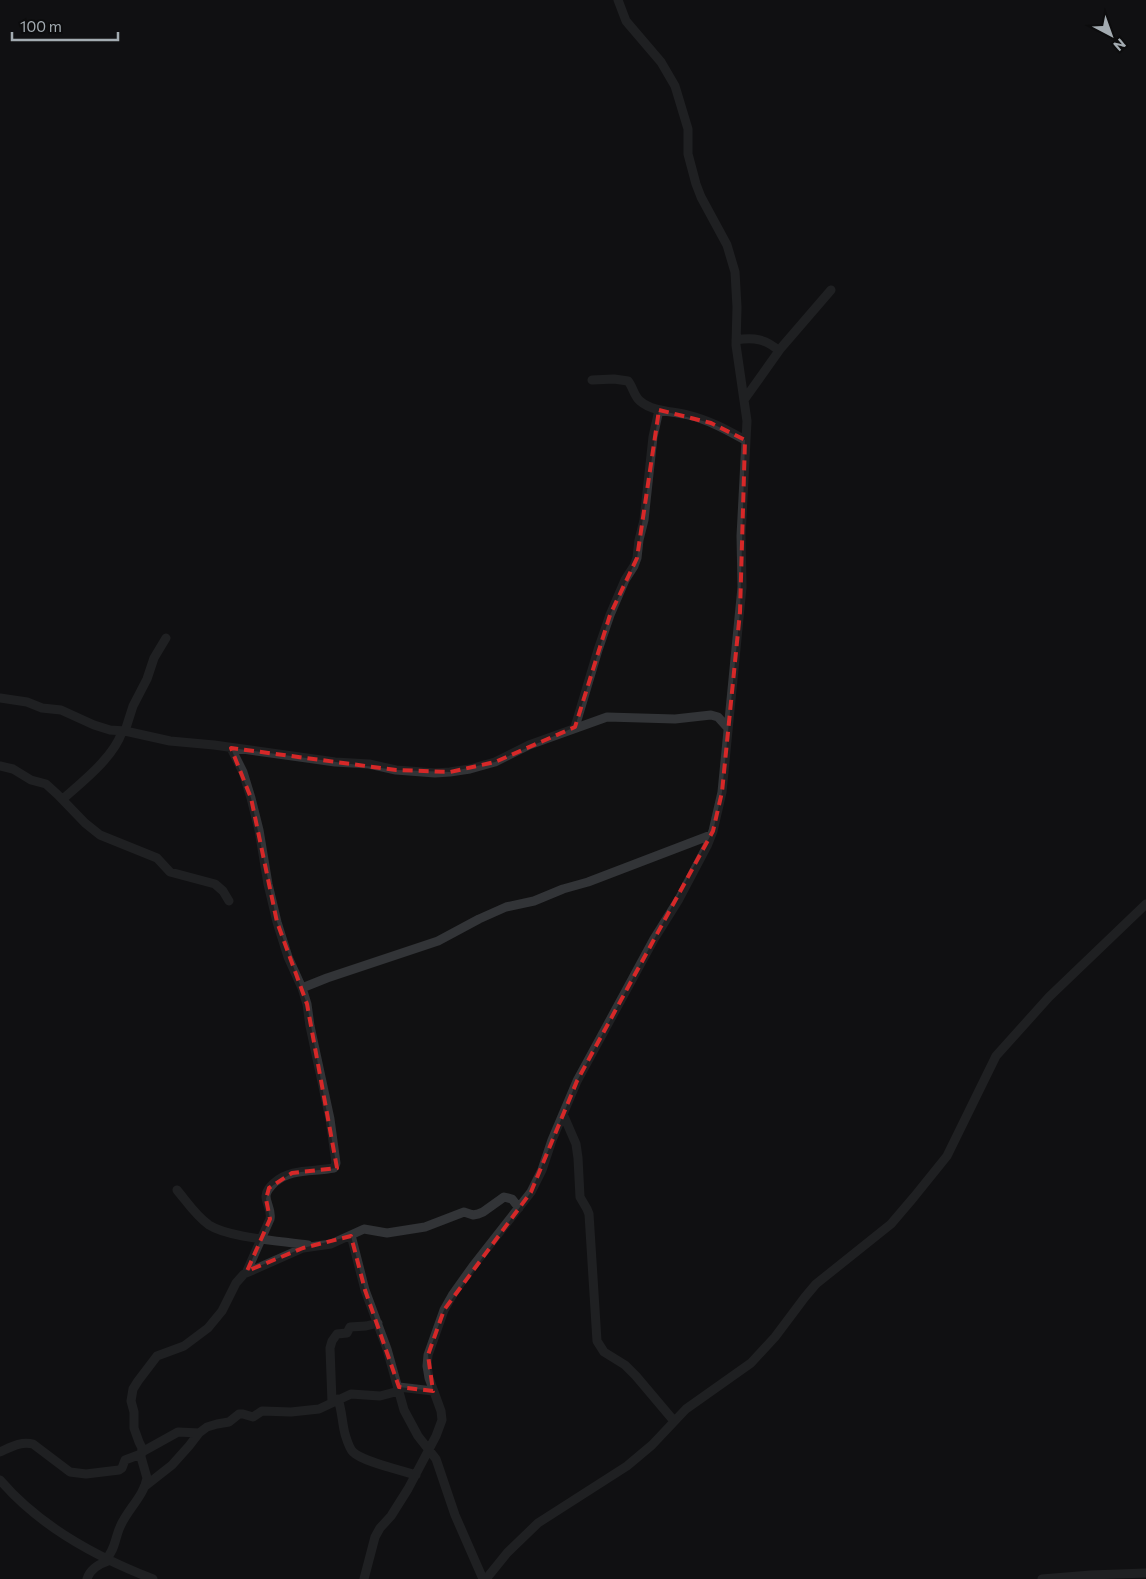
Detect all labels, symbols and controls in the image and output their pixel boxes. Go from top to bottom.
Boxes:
scale bar [12,10,119,42]
north arrow [1086,10,1136,60]
text: 100 m [20,17,62,35]
text: N [1110,35,1129,55]

